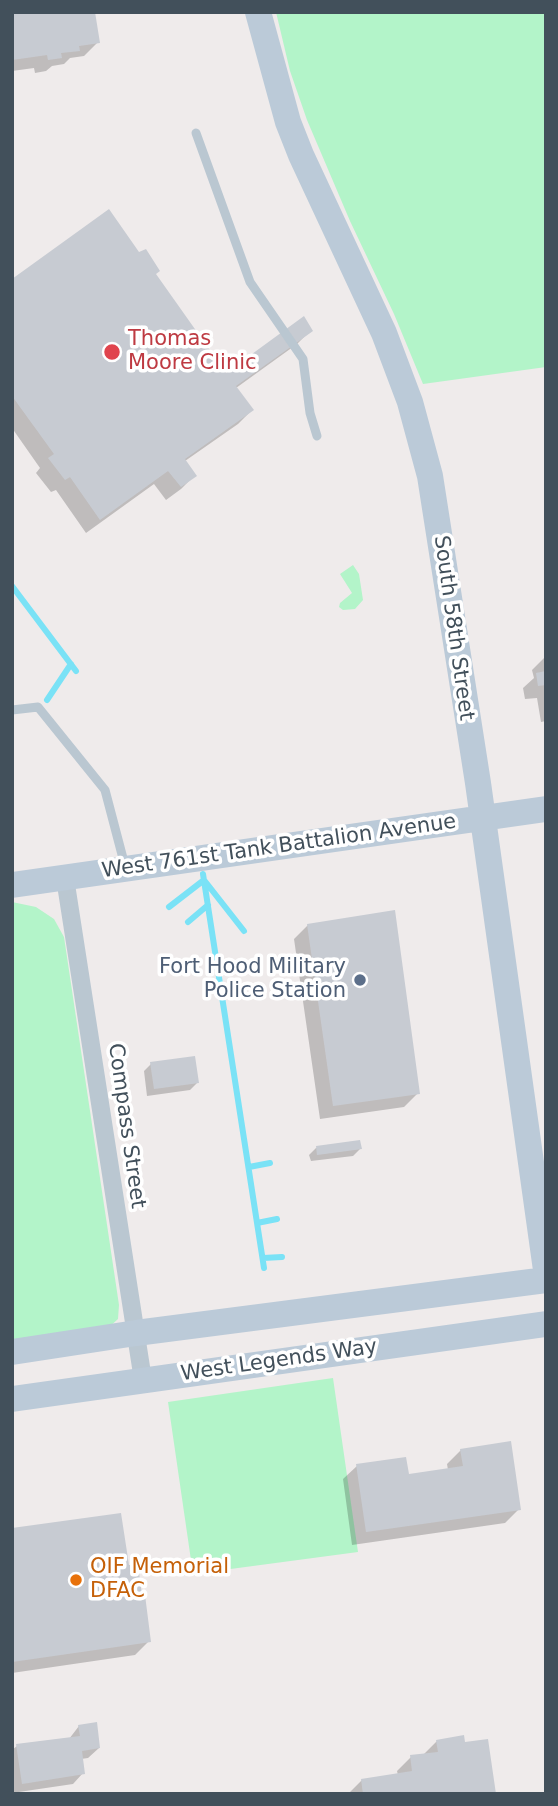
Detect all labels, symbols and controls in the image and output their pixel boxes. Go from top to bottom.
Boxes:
place label: Thomas Moore Clinic [128,327,257,377]
marker: Thomas Moore Clinic [102,342,122,362]
street label: South 58th Street [428,534,478,722]
street label: West 761st Tank Battalion Avenue [100,810,458,884]
place label: Fort Hood Military Police Station [159,955,346,1005]
marker: Fort Hood Military Police Station [352,972,368,988]
street label: Compass Street [102,1042,150,1210]
street label: West Legends Way [179,1335,379,1387]
place label: OIF Memorial DFAC [90,1555,229,1605]
marker: OIF Memorial DFAC [68,1572,84,1588]

